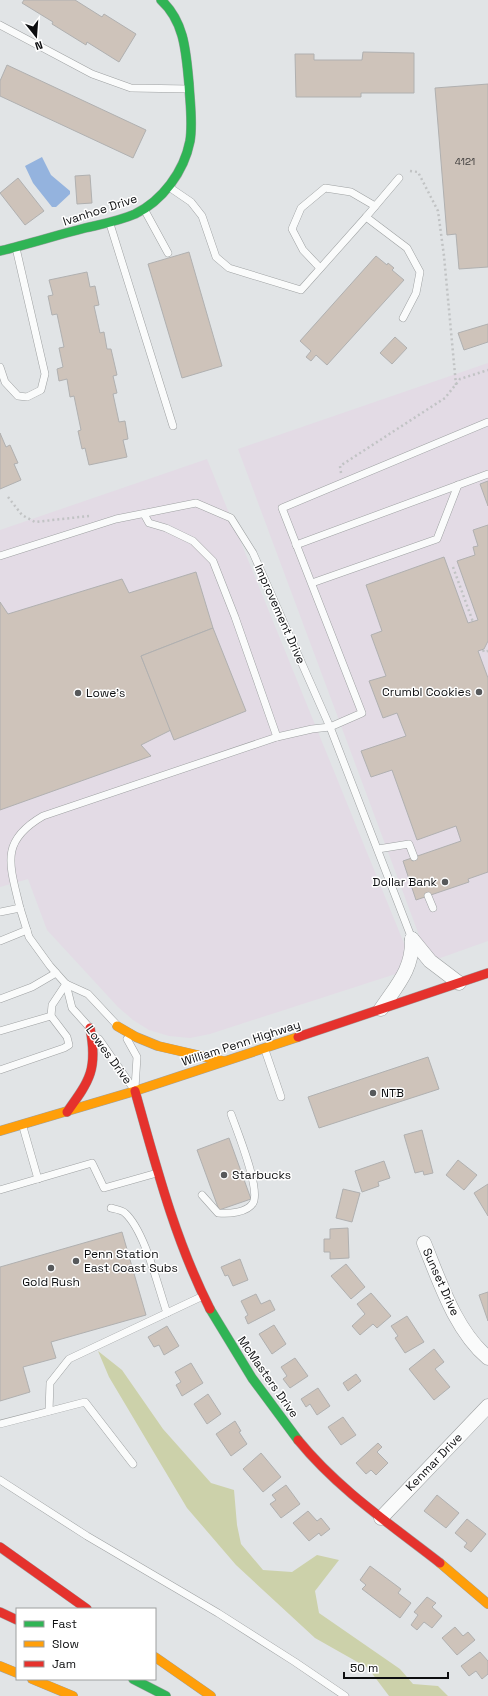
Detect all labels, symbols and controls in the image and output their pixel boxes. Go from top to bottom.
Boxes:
north arrow [16,16,56,56]
text: N [33,38,44,53]
house number: 4121 [455,155,475,168]
street label: Ivanhoe Drive [61,190,139,230]
street label: Improvement Drive [251,562,309,666]
place label: Crumbl Cookies [382,684,471,700]
place label: Lowe's [86,685,125,701]
marker: Crumbl Cookies [474,687,484,697]
marker: Lowe's [73,688,83,698]
place label: Dollar Bank [373,874,438,890]
marker: Dollar Bank [440,877,450,887]
street label: William Penn Highway [180,1016,302,1070]
street label: Lowes Drive [82,1023,136,1087]
place label: NTB [381,1085,404,1101]
marker: NTB [368,1088,378,1098]
place label: Starbucks [232,1167,291,1183]
marker: Starbucks [219,1170,229,1180]
place label: Penn Station East Coast Subs [84,1246,178,1276]
street label: Sunset Drive [419,1246,463,1318]
marker: Penn Station East Coast Subs [71,1256,81,1266]
marker: Gold Rush [46,1263,56,1273]
place label: Gold Rush [22,1274,80,1290]
street label: McMasters Drive [234,1333,302,1421]
street label: Kenmar Drive [402,1429,466,1495]
legend [16,1608,156,1680]
text: Fast [52,1616,77,1632]
text: Slow [52,1636,79,1652]
scale bar [344,1654,448,1680]
text: Jam [52,1656,76,1672]
text: 50 m [350,1660,378,1676]

